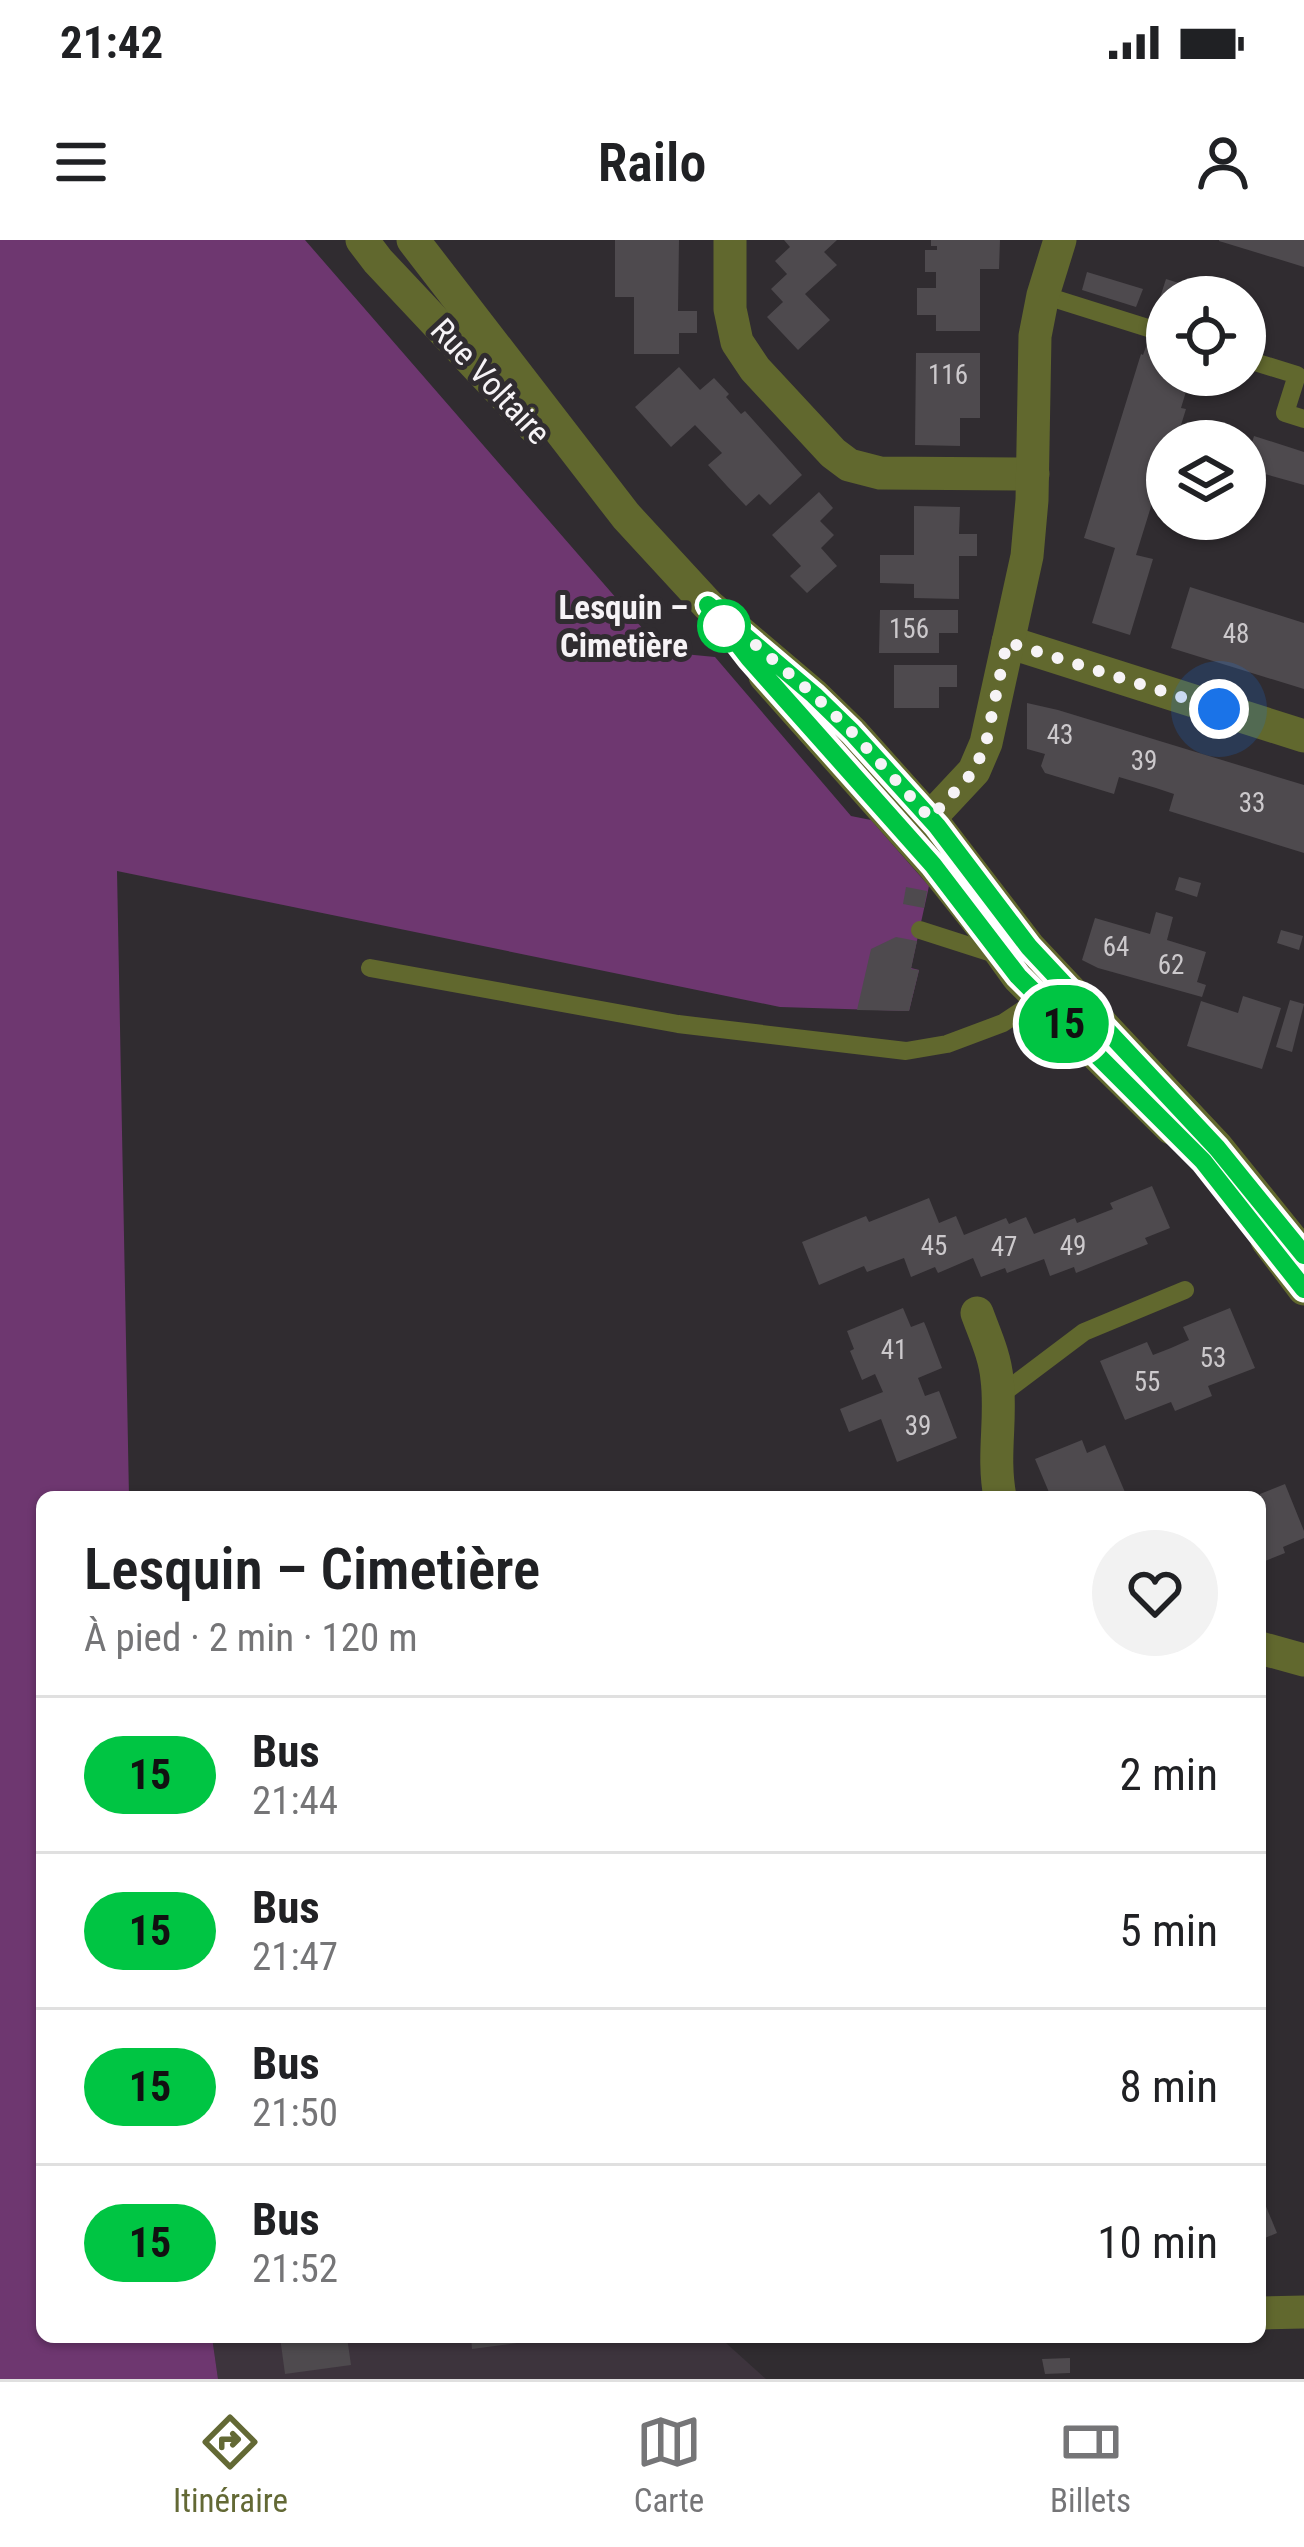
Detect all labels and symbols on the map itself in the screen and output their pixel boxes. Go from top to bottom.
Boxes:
street label: Rue Voltaire [423,311,558,452]
house number: 116 [928,359,968,391]
place label: Lesquin – Cimetière [559,588,688,665]
marker: Lesquin – Cimetière [699,601,749,651]
house number: 156 [889,613,929,645]
house number: 48 [1223,618,1249,650]
your location [1189,679,1249,739]
house number: 43 [1047,719,1073,751]
house number: 39 [1131,745,1157,777]
house number: 33 [1239,787,1265,819]
house number: 64 [1103,931,1129,963]
house number: 62 [1158,949,1184,981]
line badge: 15 [1010,985,1118,1063]
house number: 45 [921,1230,947,1262]
house number: 49 [1060,1230,1086,1262]
house number: 47 [991,1231,1017,1263]
house number: 41 [881,1334,907,1366]
house number: 53 [1200,1342,1226,1374]
house number: 55 [1134,1366,1160,1398]
house number: 39 [905,1410,931,1442]

